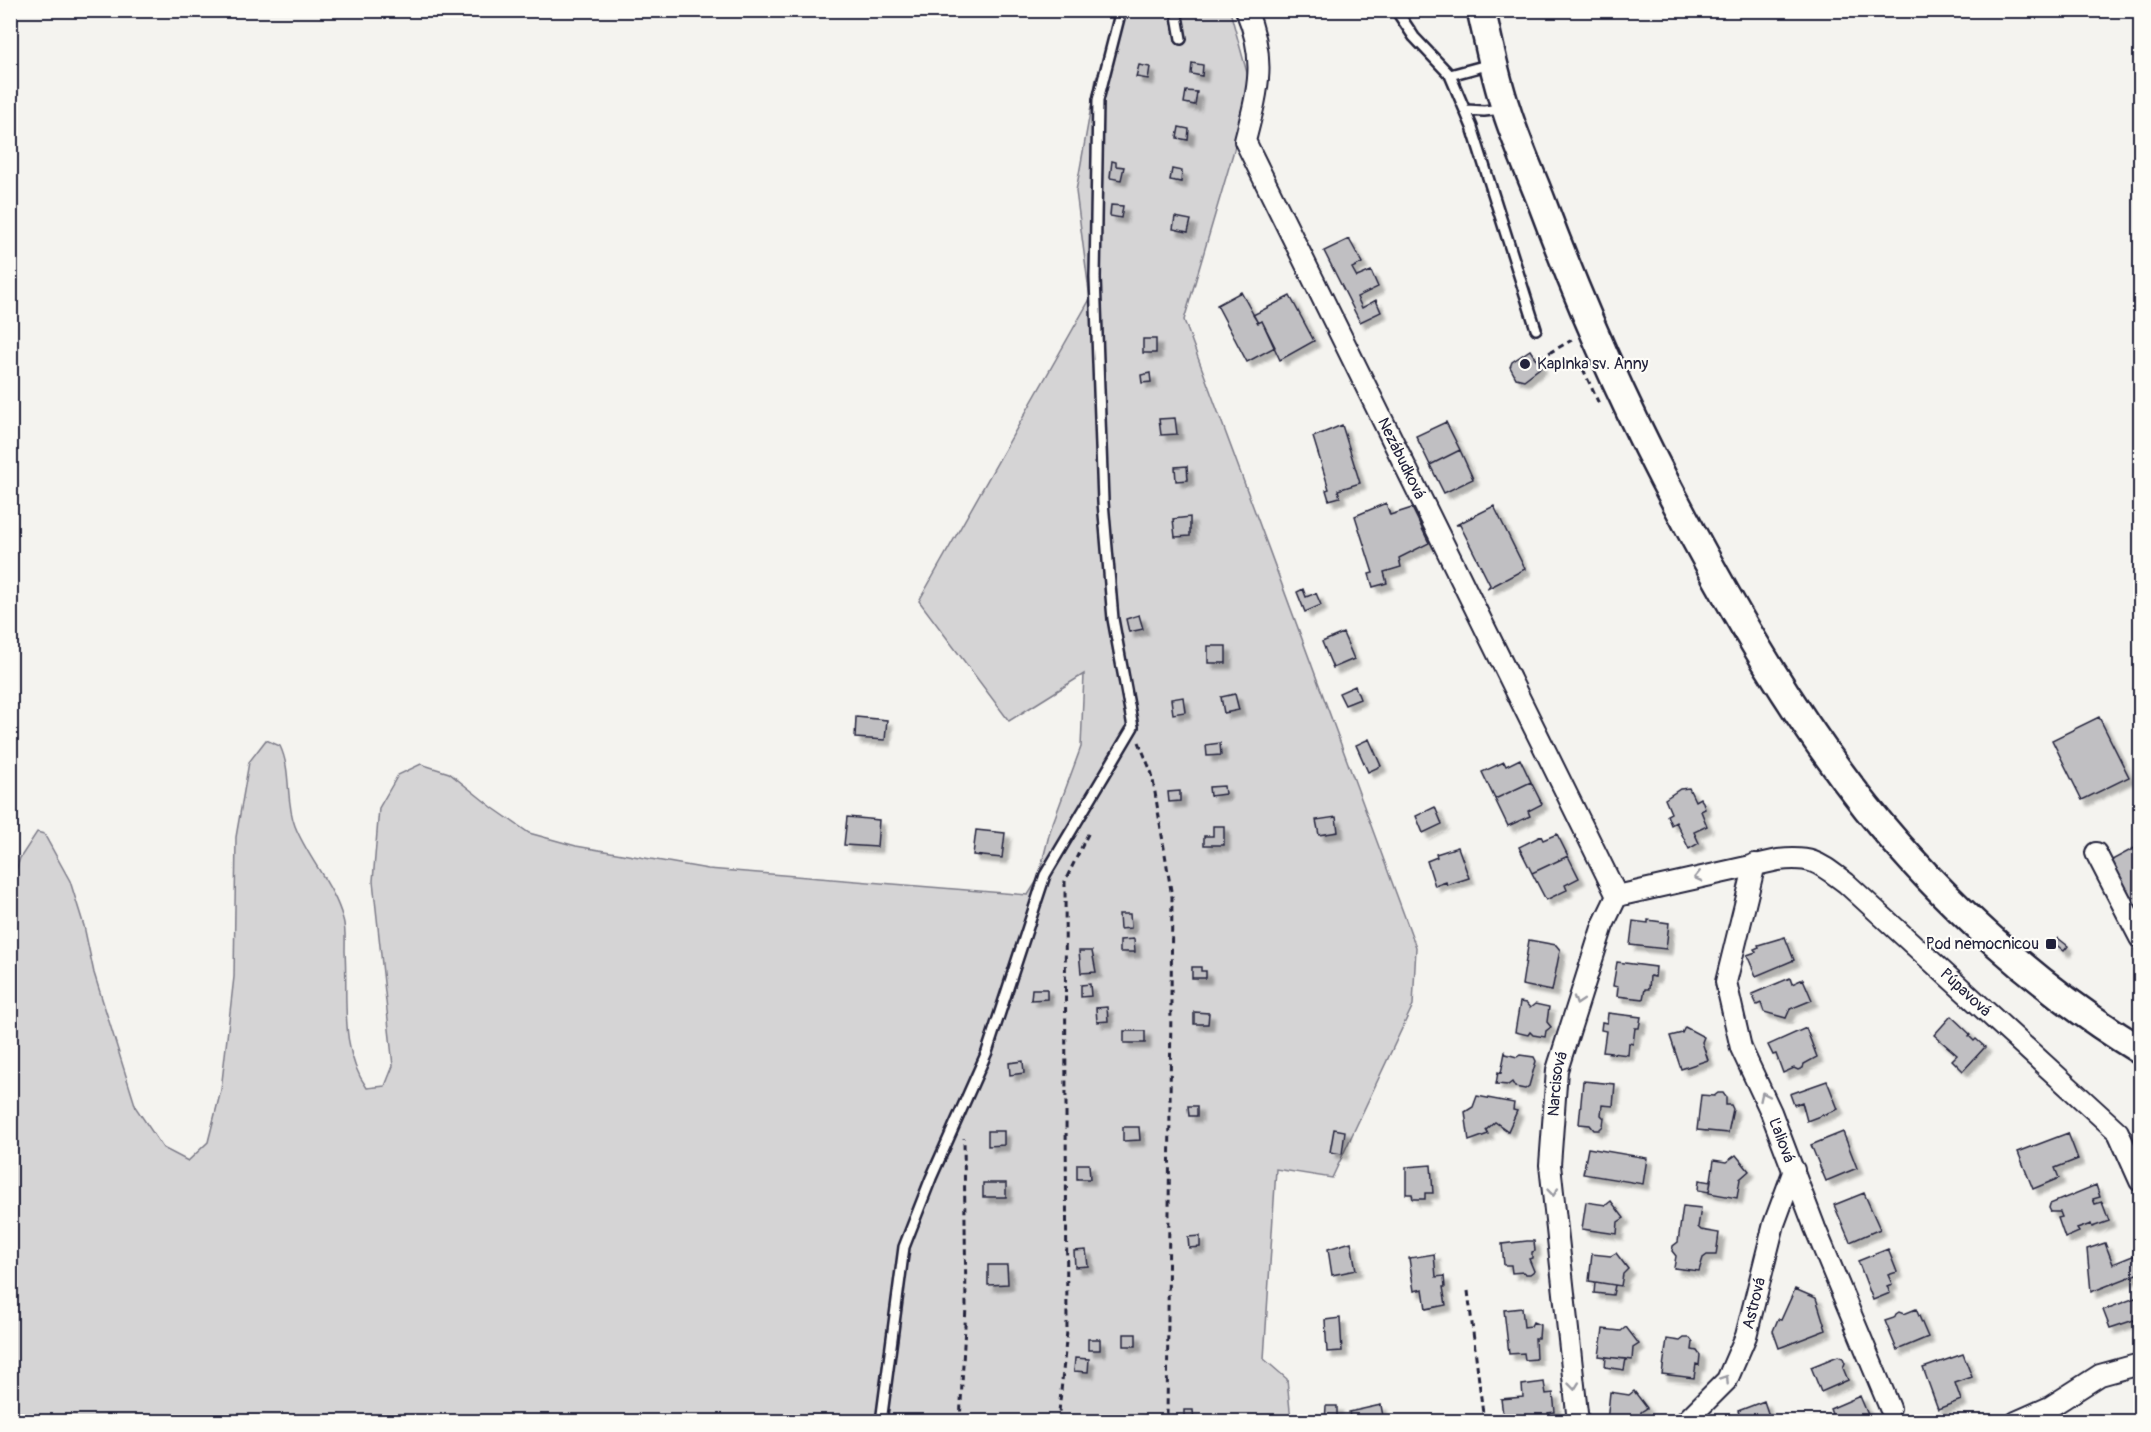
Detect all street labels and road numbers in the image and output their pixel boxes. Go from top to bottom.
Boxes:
street label: Nezábudková [1373,414,1430,502]
street label: Púpavová [1936,964,1995,1021]
street label: Narcisová [1544,1049,1572,1117]
street label: Ľaliová [1764,1115,1799,1165]
street label: Astrová [1738,1275,1770,1331]

